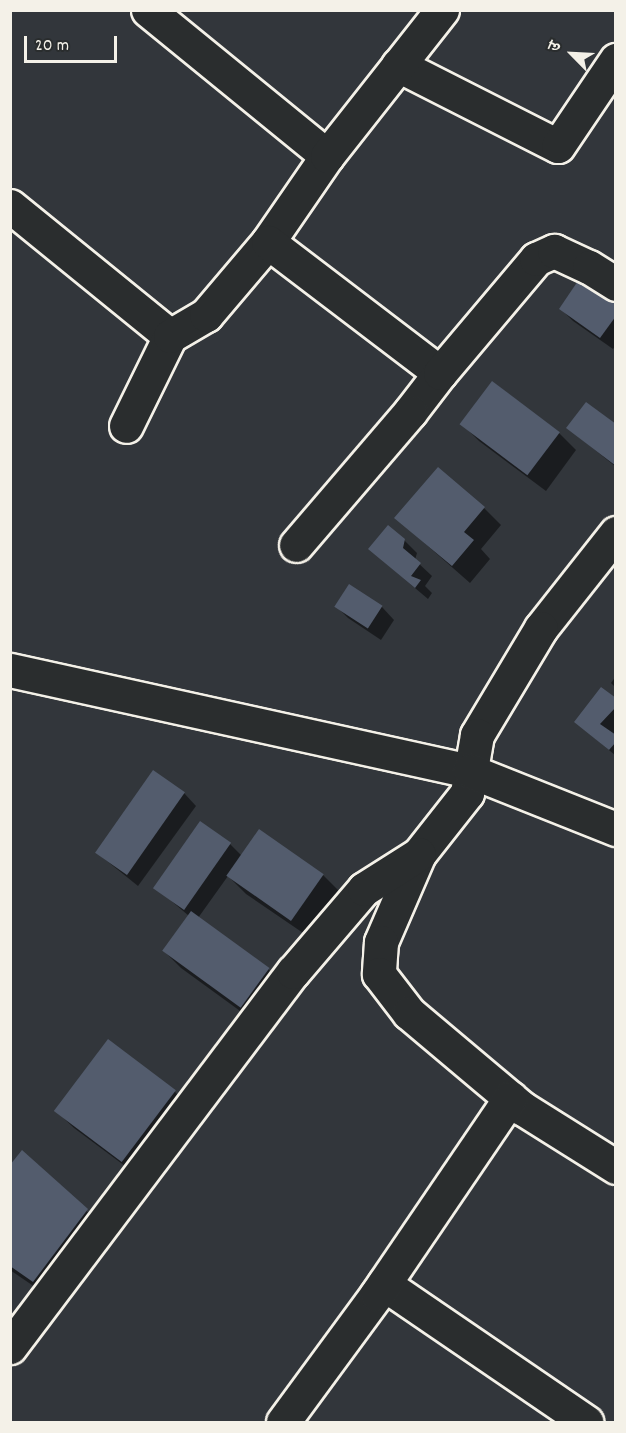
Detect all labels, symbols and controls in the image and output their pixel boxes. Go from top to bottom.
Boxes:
scale bar [27,24,120,62]
north arrow [542,24,602,84]
text: 20 m [35,34,69,59]
text: उ [543,38,567,55]

